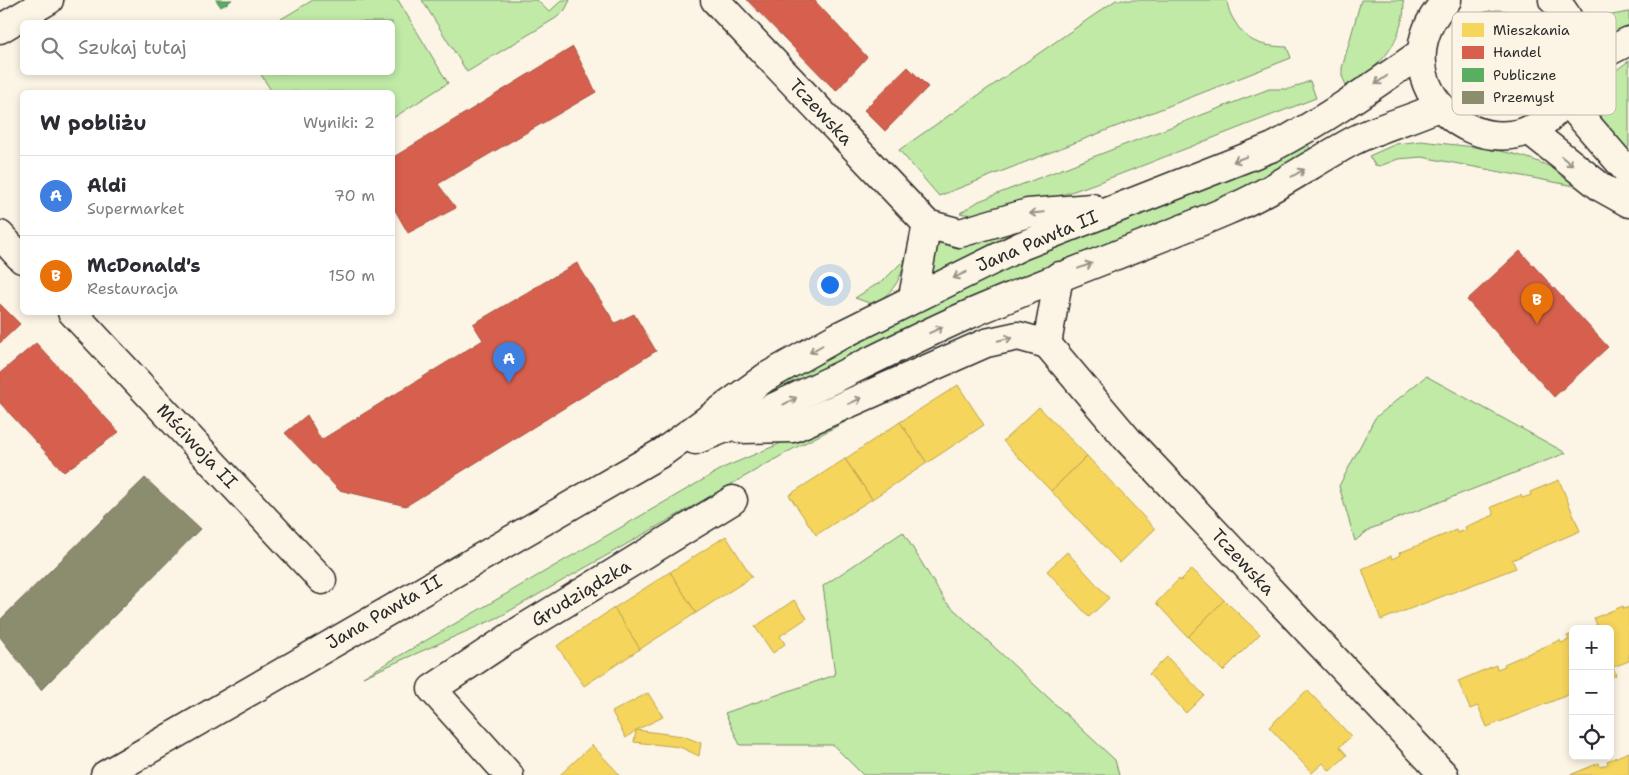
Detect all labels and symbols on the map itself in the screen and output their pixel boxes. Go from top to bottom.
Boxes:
legend [1452,12,1616,115]
text: Mieszkania [1493,21,1570,39]
text: Handel [1493,43,1542,61]
text: Publiczne [1493,66,1557,84]
street label: Tczewska [784,73,858,151]
one-way arrow [1374,75,1388,85]
text: Przemysł [1493,88,1554,106]
one-way arrow [1233,155,1248,165]
one-way arrow [1560,155,1573,166]
one-way arrow [1291,168,1305,178]
street label: Jana Pawła II [973,205,1102,277]
one-way arrow [1030,208,1046,217]
one-way arrow [1077,261,1092,270]
one-way arrow [953,271,968,280]
your location [817,272,843,298]
pin: B [1521,283,1553,324]
one-way arrow [928,324,943,334]
one-way arrow [996,334,1012,343]
pin: A [493,342,525,383]
one-way arrow [808,344,823,354]
one-way arrow [782,395,796,405]
one-way arrow [847,395,862,405]
street label: Mściwoja II [151,398,243,494]
street label: Tczewska [1206,523,1280,601]
street label: Grudziądzka [527,554,635,632]
street label: Jana Pawła II [322,569,446,655]

